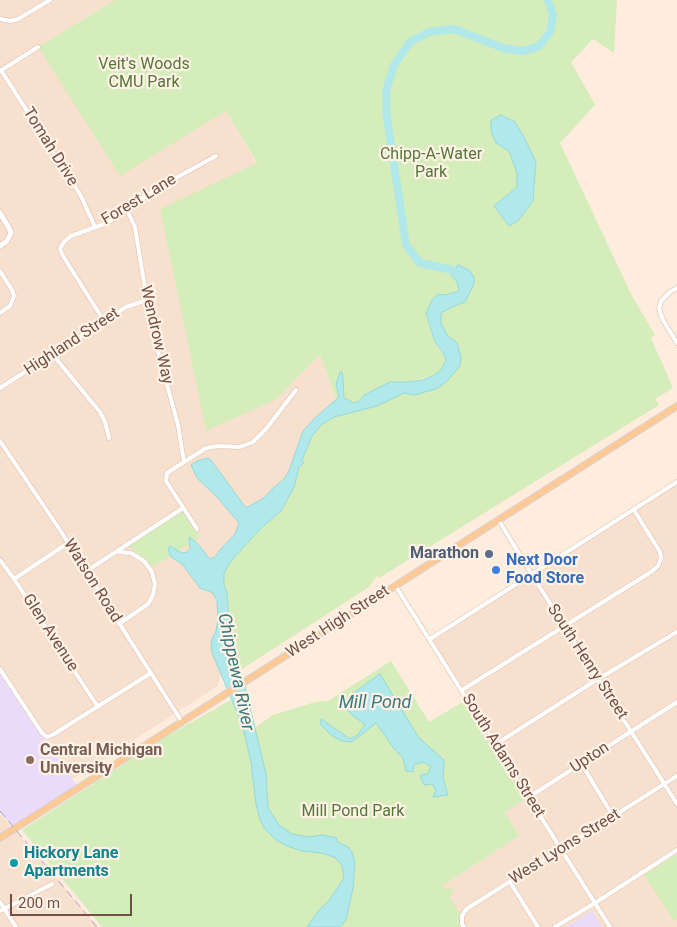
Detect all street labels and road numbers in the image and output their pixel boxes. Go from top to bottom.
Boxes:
street label: Tomah Drive [18,104,82,190]
street label: Forest Lane [98,170,180,230]
street label: Wendrow Way [135,284,177,386]
street label: Highland Street [21,304,123,380]
street label: Watson Road [59,536,125,626]
street label: West High Street [283,581,393,663]
street label: Glen Avenue [18,591,82,675]
street label: South Henry Street [543,601,631,723]
street label: South Adams Street [457,691,549,821]
street label: Upton [567,738,613,778]
street label: West Lyons Street [506,805,624,889]

